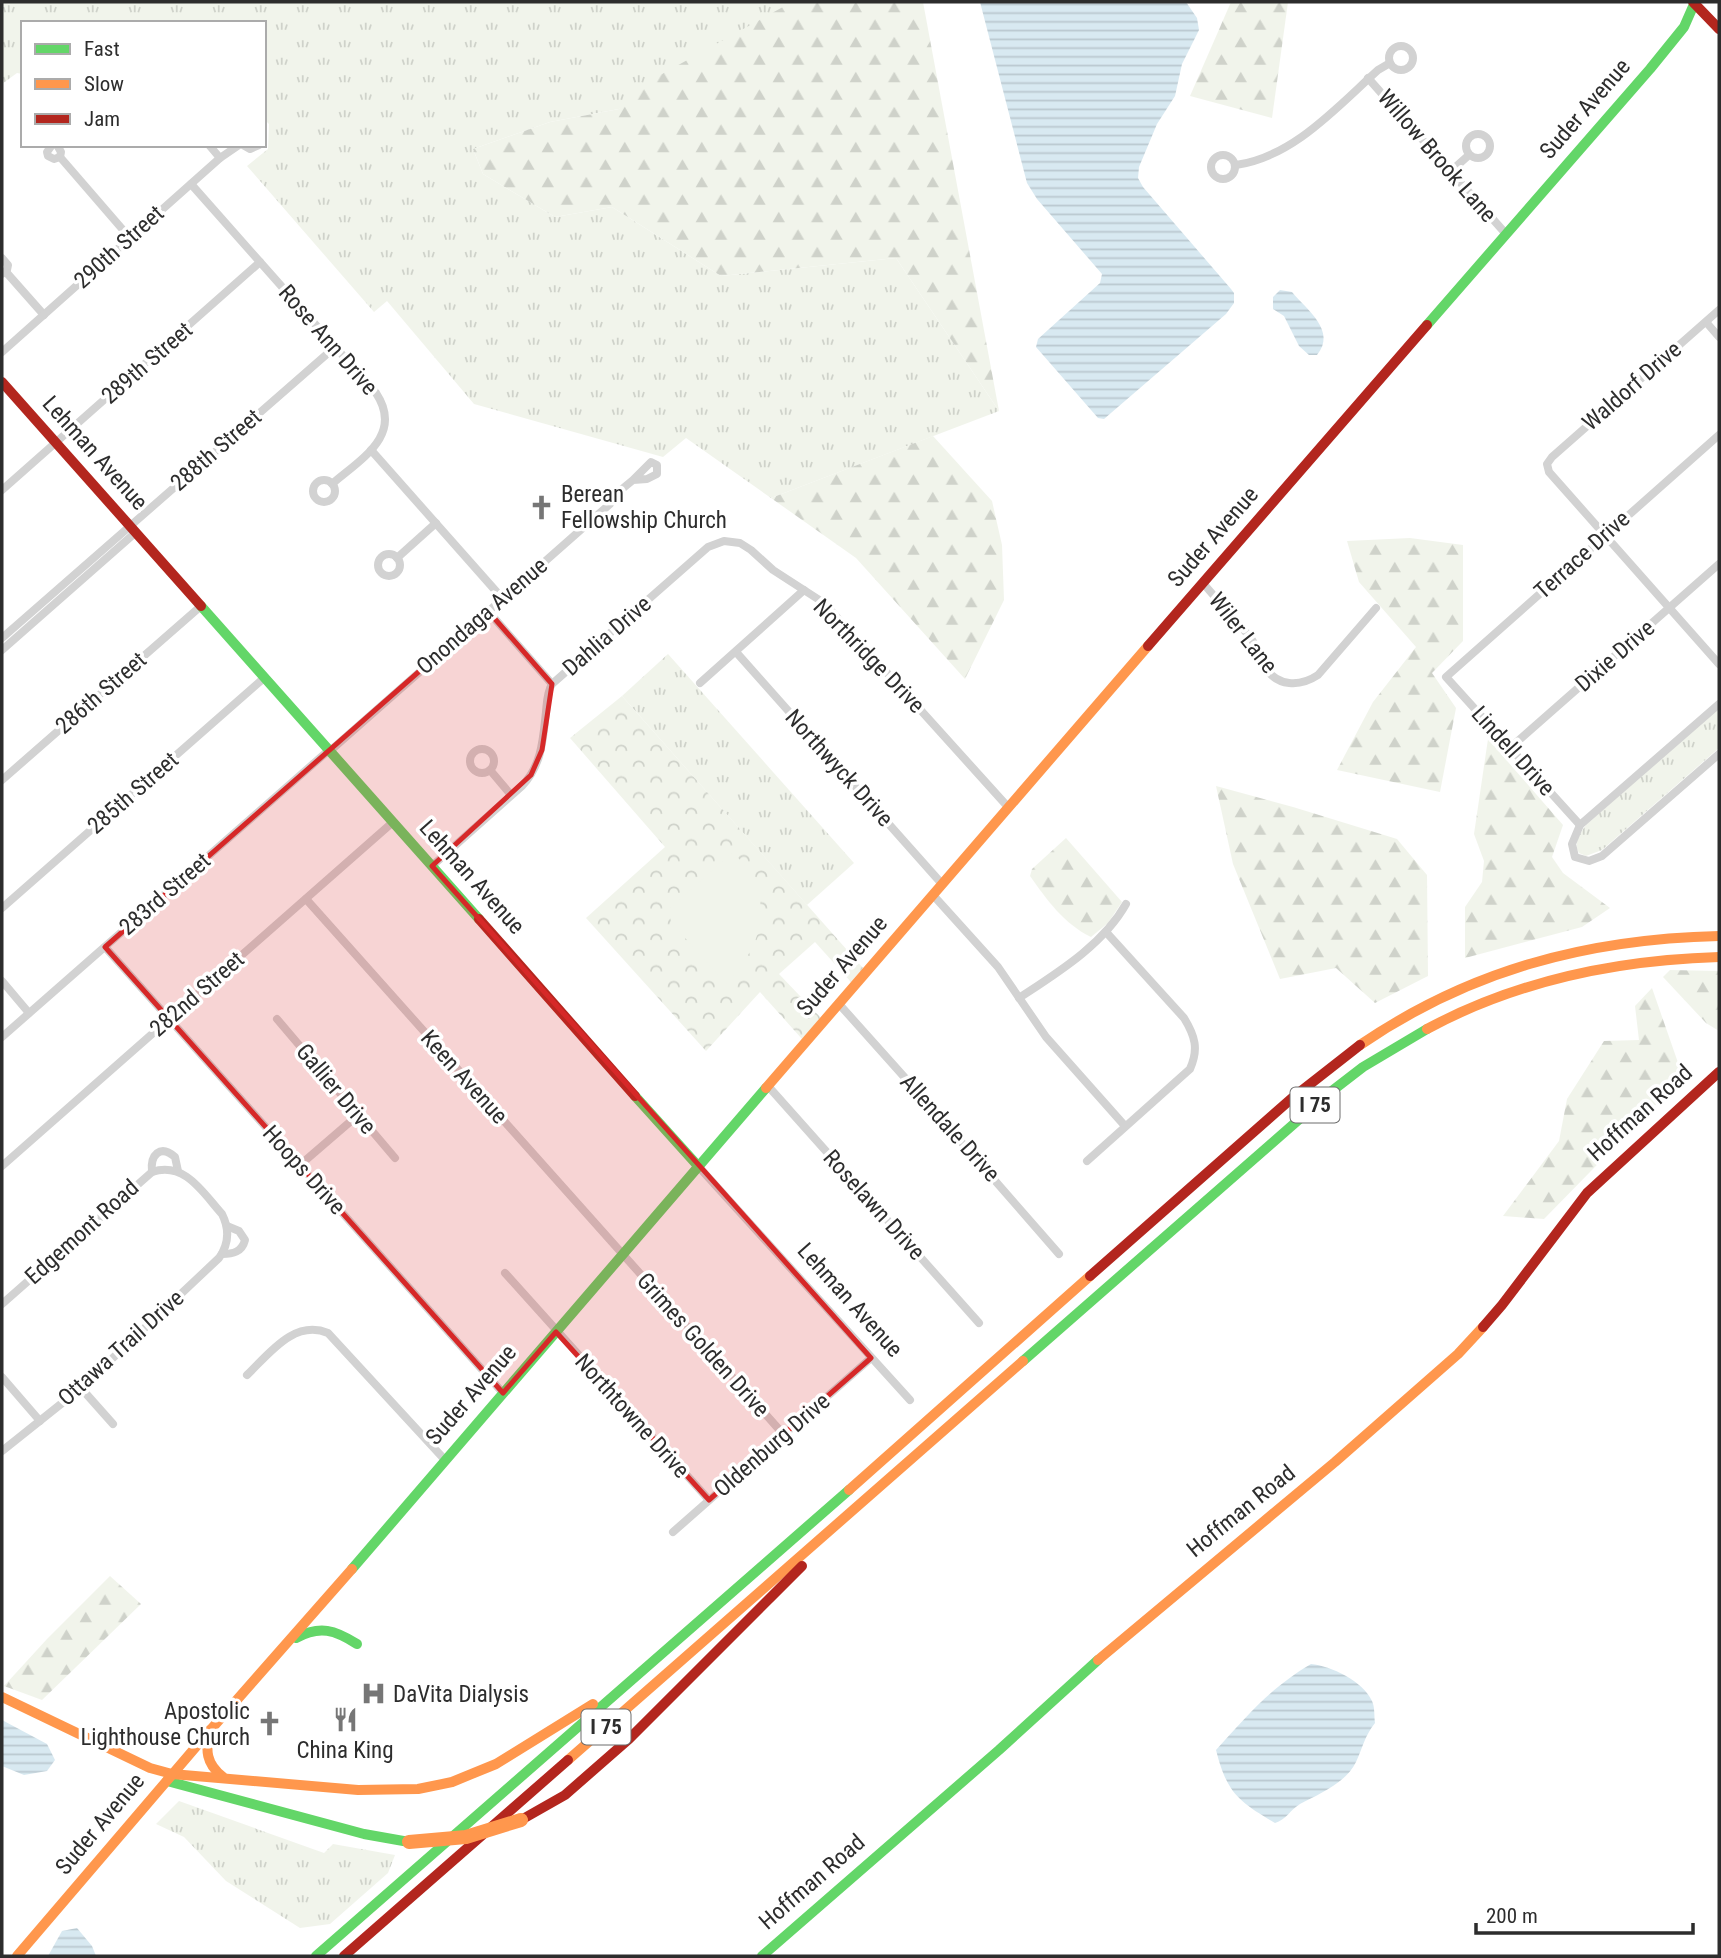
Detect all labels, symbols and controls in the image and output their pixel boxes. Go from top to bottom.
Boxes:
legend [21,21,266,147]
text: Fast [84,37,120,61]
street label: Suder Avenue [1534,53,1636,165]
text: Slow [84,72,124,96]
street label: Willow Brook Lane [1372,84,1502,228]
text: Jam [84,107,120,131]
street label: 290th Street [69,200,169,294]
street label: Rose Ann Drive [273,279,383,401]
street label: 289th Street [96,316,198,410]
street label: Waldorf Drive [1577,336,1687,436]
street label: Lehman Avenue [37,391,153,515]
street label: 288th Street [165,403,267,497]
place label: Berean Fellowship Church [561,481,727,534]
street label: Suder Avenue [1162,481,1264,593]
church icon: Berean Fellowship Church [527,493,555,521]
street label: Terrace Drive [1529,505,1635,605]
street label: Onondaga Avenue [411,552,553,680]
street label: Wiler Lane [1203,587,1283,679]
street label: Dahlia Drive [557,590,657,682]
street label: Northridge Drive [808,593,930,719]
street label: Dixie Drive [1570,614,1660,698]
street label: 286th Street [50,646,152,740]
street label: Lindell Drive [1466,701,1560,801]
street label: Northwyck Drive [780,704,898,832]
street label: 285th Street [82,746,184,840]
street label: Lehman Avenue [414,815,530,939]
street label: 283rd Street [114,847,216,941]
street label: Suder Avenue [791,910,893,1022]
street label: 282nd Street [144,946,250,1042]
street label: Keen Avenue [415,1025,513,1129]
street label: Gallier Drive [290,1038,382,1140]
street label: Hoffman Road [1582,1059,1698,1167]
street label: Allendale Drive [895,1069,1005,1187]
road number: I 75 [1290,1088,1340,1122]
street label: Hoops Drive [257,1120,351,1220]
street label: Roselawn Drive [818,1144,930,1266]
street label: Edgemont Road [20,1174,144,1290]
street label: Lehman Avenue [792,1238,908,1362]
street label: Grimes Golden Drive [631,1267,775,1423]
street label: Ottawa Trail Drive [53,1285,189,1411]
street label: Suder Avenue [420,1339,522,1451]
street label: Northtowne Drive [569,1348,695,1484]
street label: Oldenburg Drive [709,1388,835,1502]
street label: Hoffman Road [1181,1459,1301,1563]
hospital icon: DaVita Dialysis [359,1680,387,1708]
place label: DaVita Dialysis [393,1681,529,1708]
place label: Apostolic Lighthouse Church [80,1698,250,1751]
restaurant icon: China King [331,1706,359,1734]
church icon: Apostolic Lighthouse Church [256,1710,284,1738]
road number: I 75 [582,1710,630,1744]
place label: China King [296,1737,394,1764]
street label: Suder Avenue [50,1768,150,1880]
street label: Hoffman Road [754,1829,870,1935]
scale bar [1476,1892,1693,1936]
text: 200 m [1486,1904,1538,1928]

